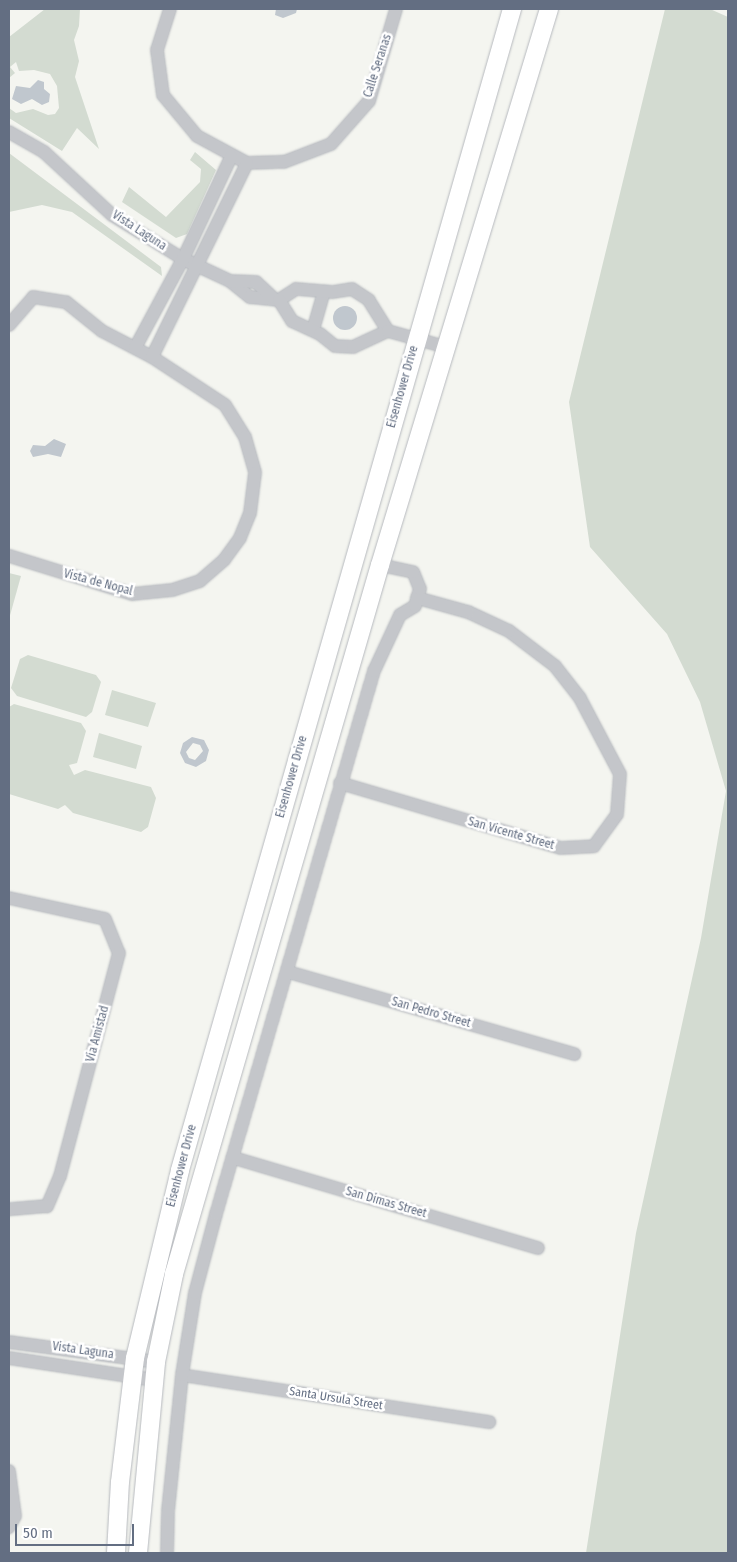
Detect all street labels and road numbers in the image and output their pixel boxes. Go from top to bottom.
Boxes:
street label: Calle Seranas [361,33,395,99]
street label: Vista Laguna [109,208,169,254]
street label: Eisenhower Drive [384,344,422,430]
street label: Vista de Nopal [62,567,134,599]
street label: Eisenhower Drive [273,734,311,820]
street label: San Vicente Street [466,815,556,853]
street label: San Pedro Street [390,995,472,1031]
street label: Via Amistad [84,1004,112,1064]
street label: Eisenhower Drive [164,1123,200,1209]
street label: San Dimas Street [344,1185,428,1221]
street label: Vista Laguna [51,1340,115,1362]
street label: Santa Ursula Street [288,1384,384,1414]

